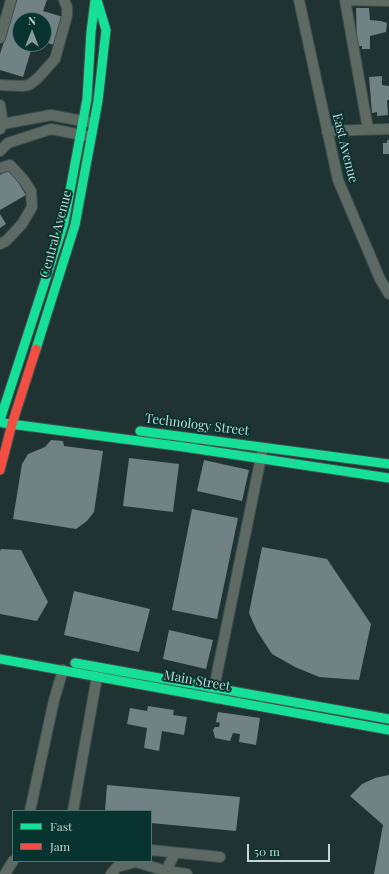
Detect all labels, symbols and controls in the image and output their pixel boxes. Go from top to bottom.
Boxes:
north arrow [12,12,52,52]
text: N [28,13,36,28]
street label: East Avenue [329,112,361,184]
street label: Central Avenue [37,189,75,279]
street label: Technology Street [144,411,250,439]
street label: Main Street [162,667,232,695]
legend [12,810,152,862]
text: Fast [50,818,72,834]
scale bar [249,836,332,862]
text: Jam [50,838,70,854]
text: 50 m [254,843,280,859]

